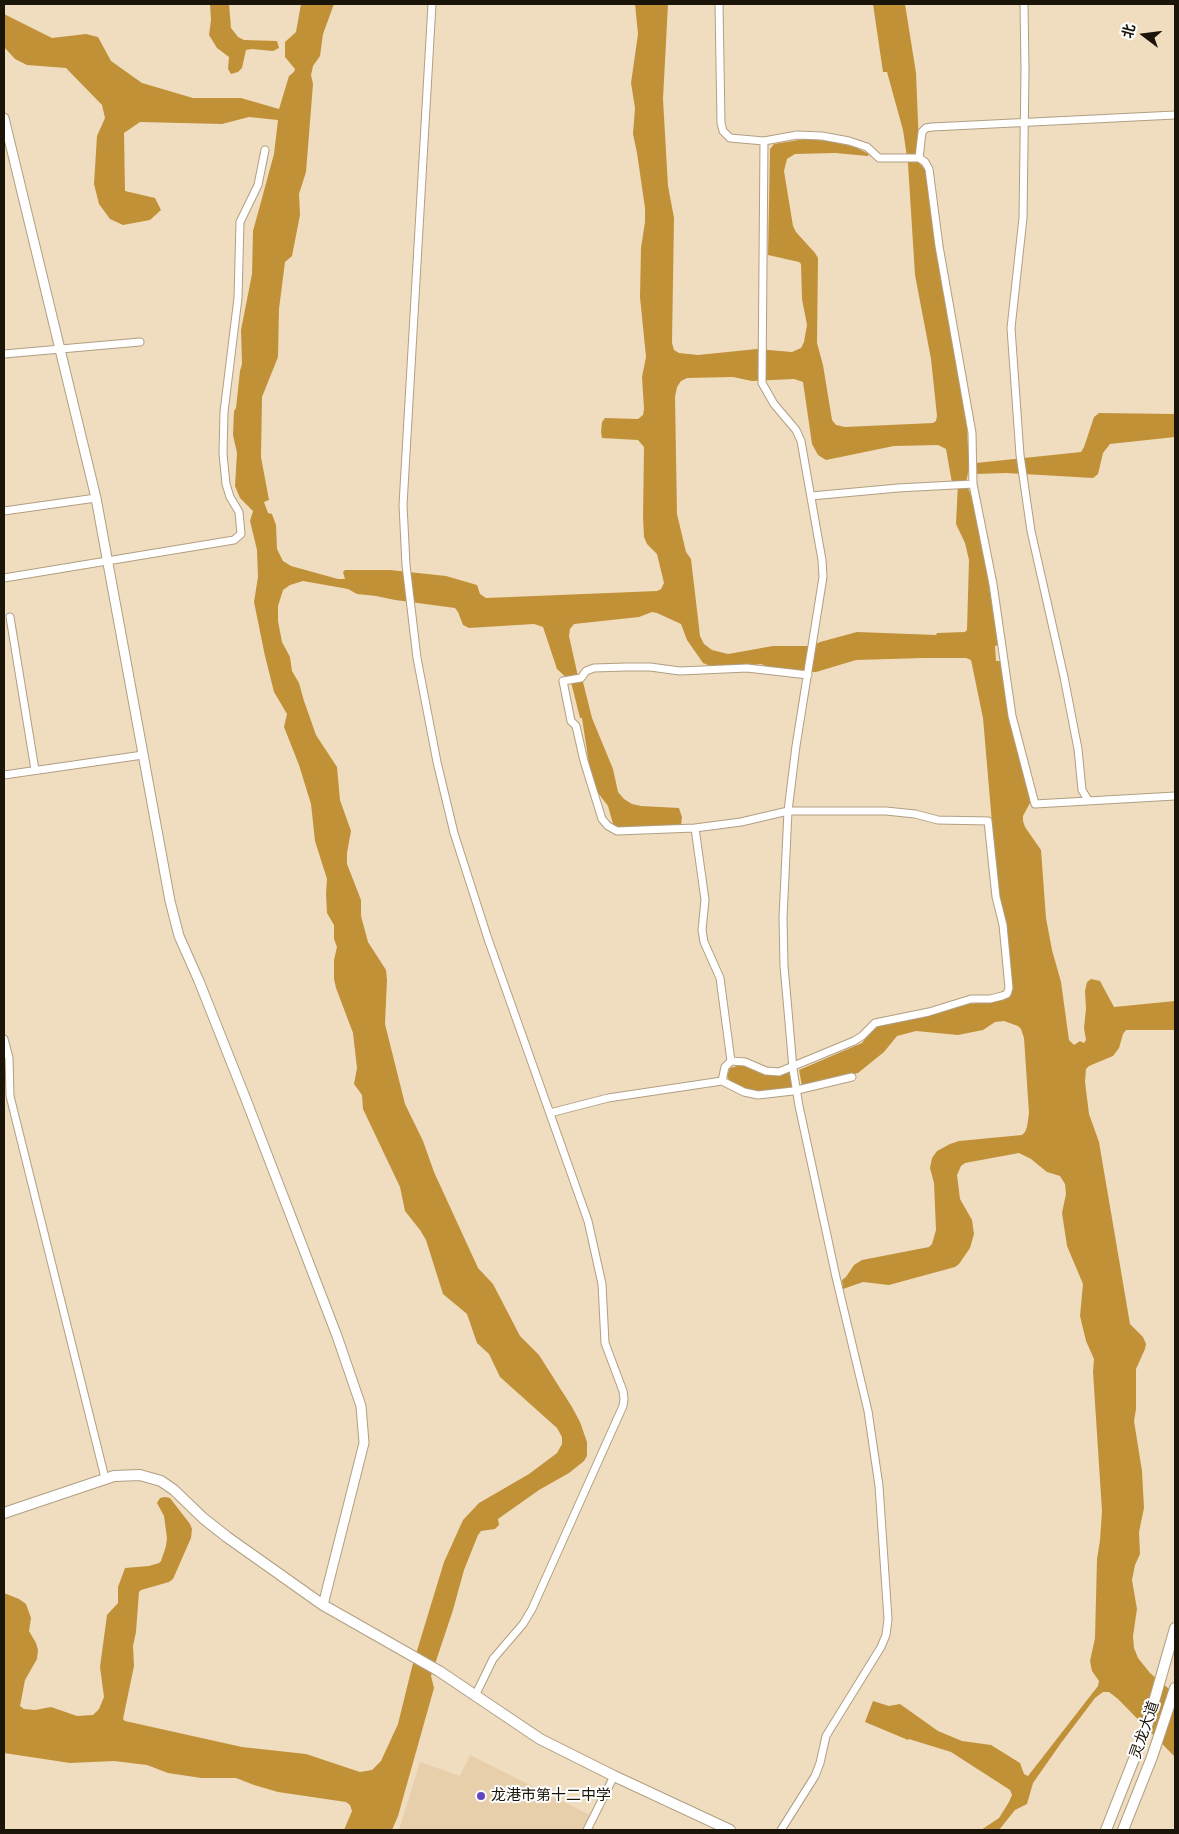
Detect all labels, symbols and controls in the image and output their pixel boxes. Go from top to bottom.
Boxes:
north arrow [1119,10,1169,60]
text: 北 [1119,22,1139,40]
street label: 灵龙大道 [1127,1699,1163,1761]
place label: 龙港市第十二中学 [491,1787,611,1805]
marker: 龙港市第十二中学 [475,1790,487,1802]

